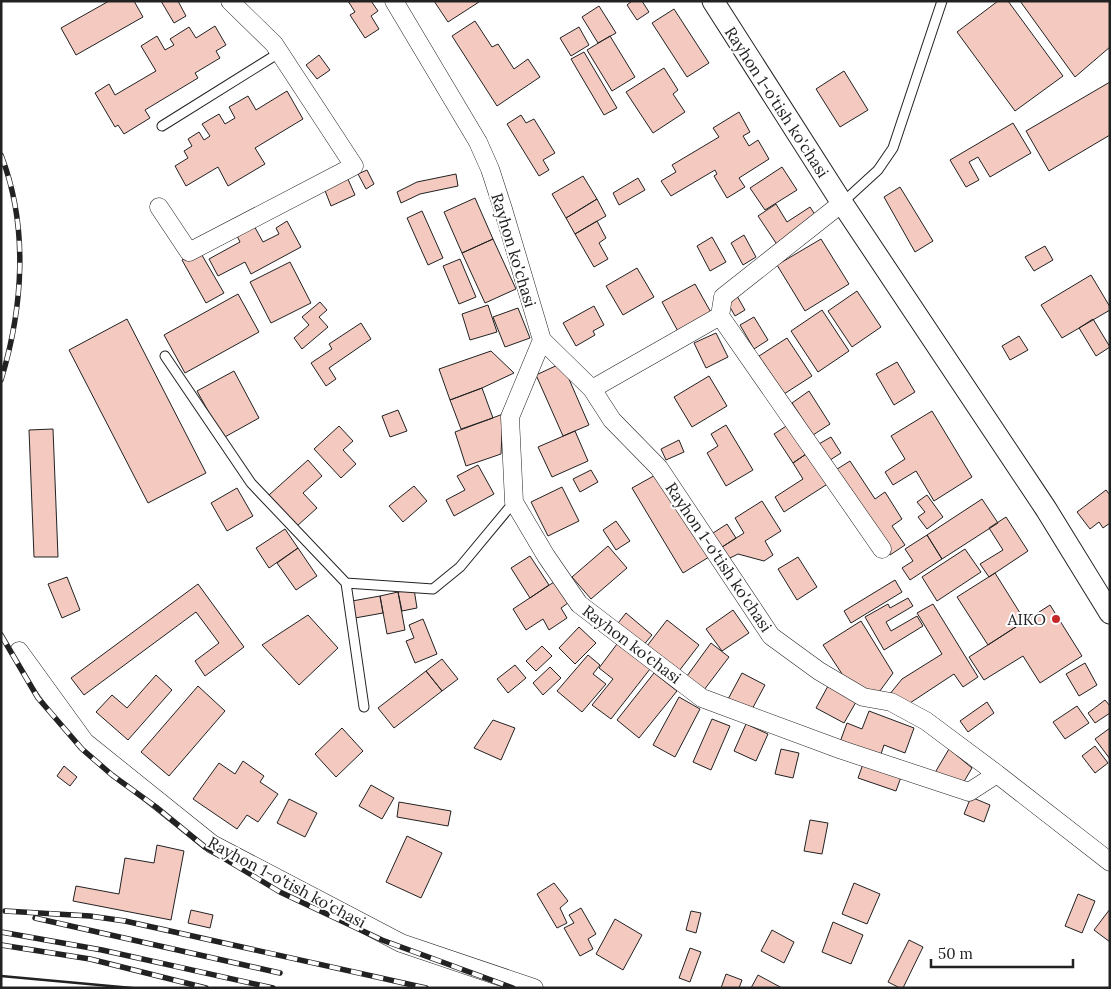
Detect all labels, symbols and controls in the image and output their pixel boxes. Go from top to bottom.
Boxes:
street label: Rayhon 1-o'tish ko'chasi [721,23,833,181]
street label: Rayhon ko'chasi [487,190,541,310]
street label: Rayhon 1-o'tish ko'chasi [661,478,777,636]
street label: Rayhon ko'chasi [579,600,685,688]
place label: AIKO [1006,609,1046,629]
marker: AIKO [1050,613,1062,625]
street label: Rayhon 1-o'tish ko'chasi [205,832,369,932]
scale bar [931,936,1074,968]
text: 50 m [938,944,973,963]

